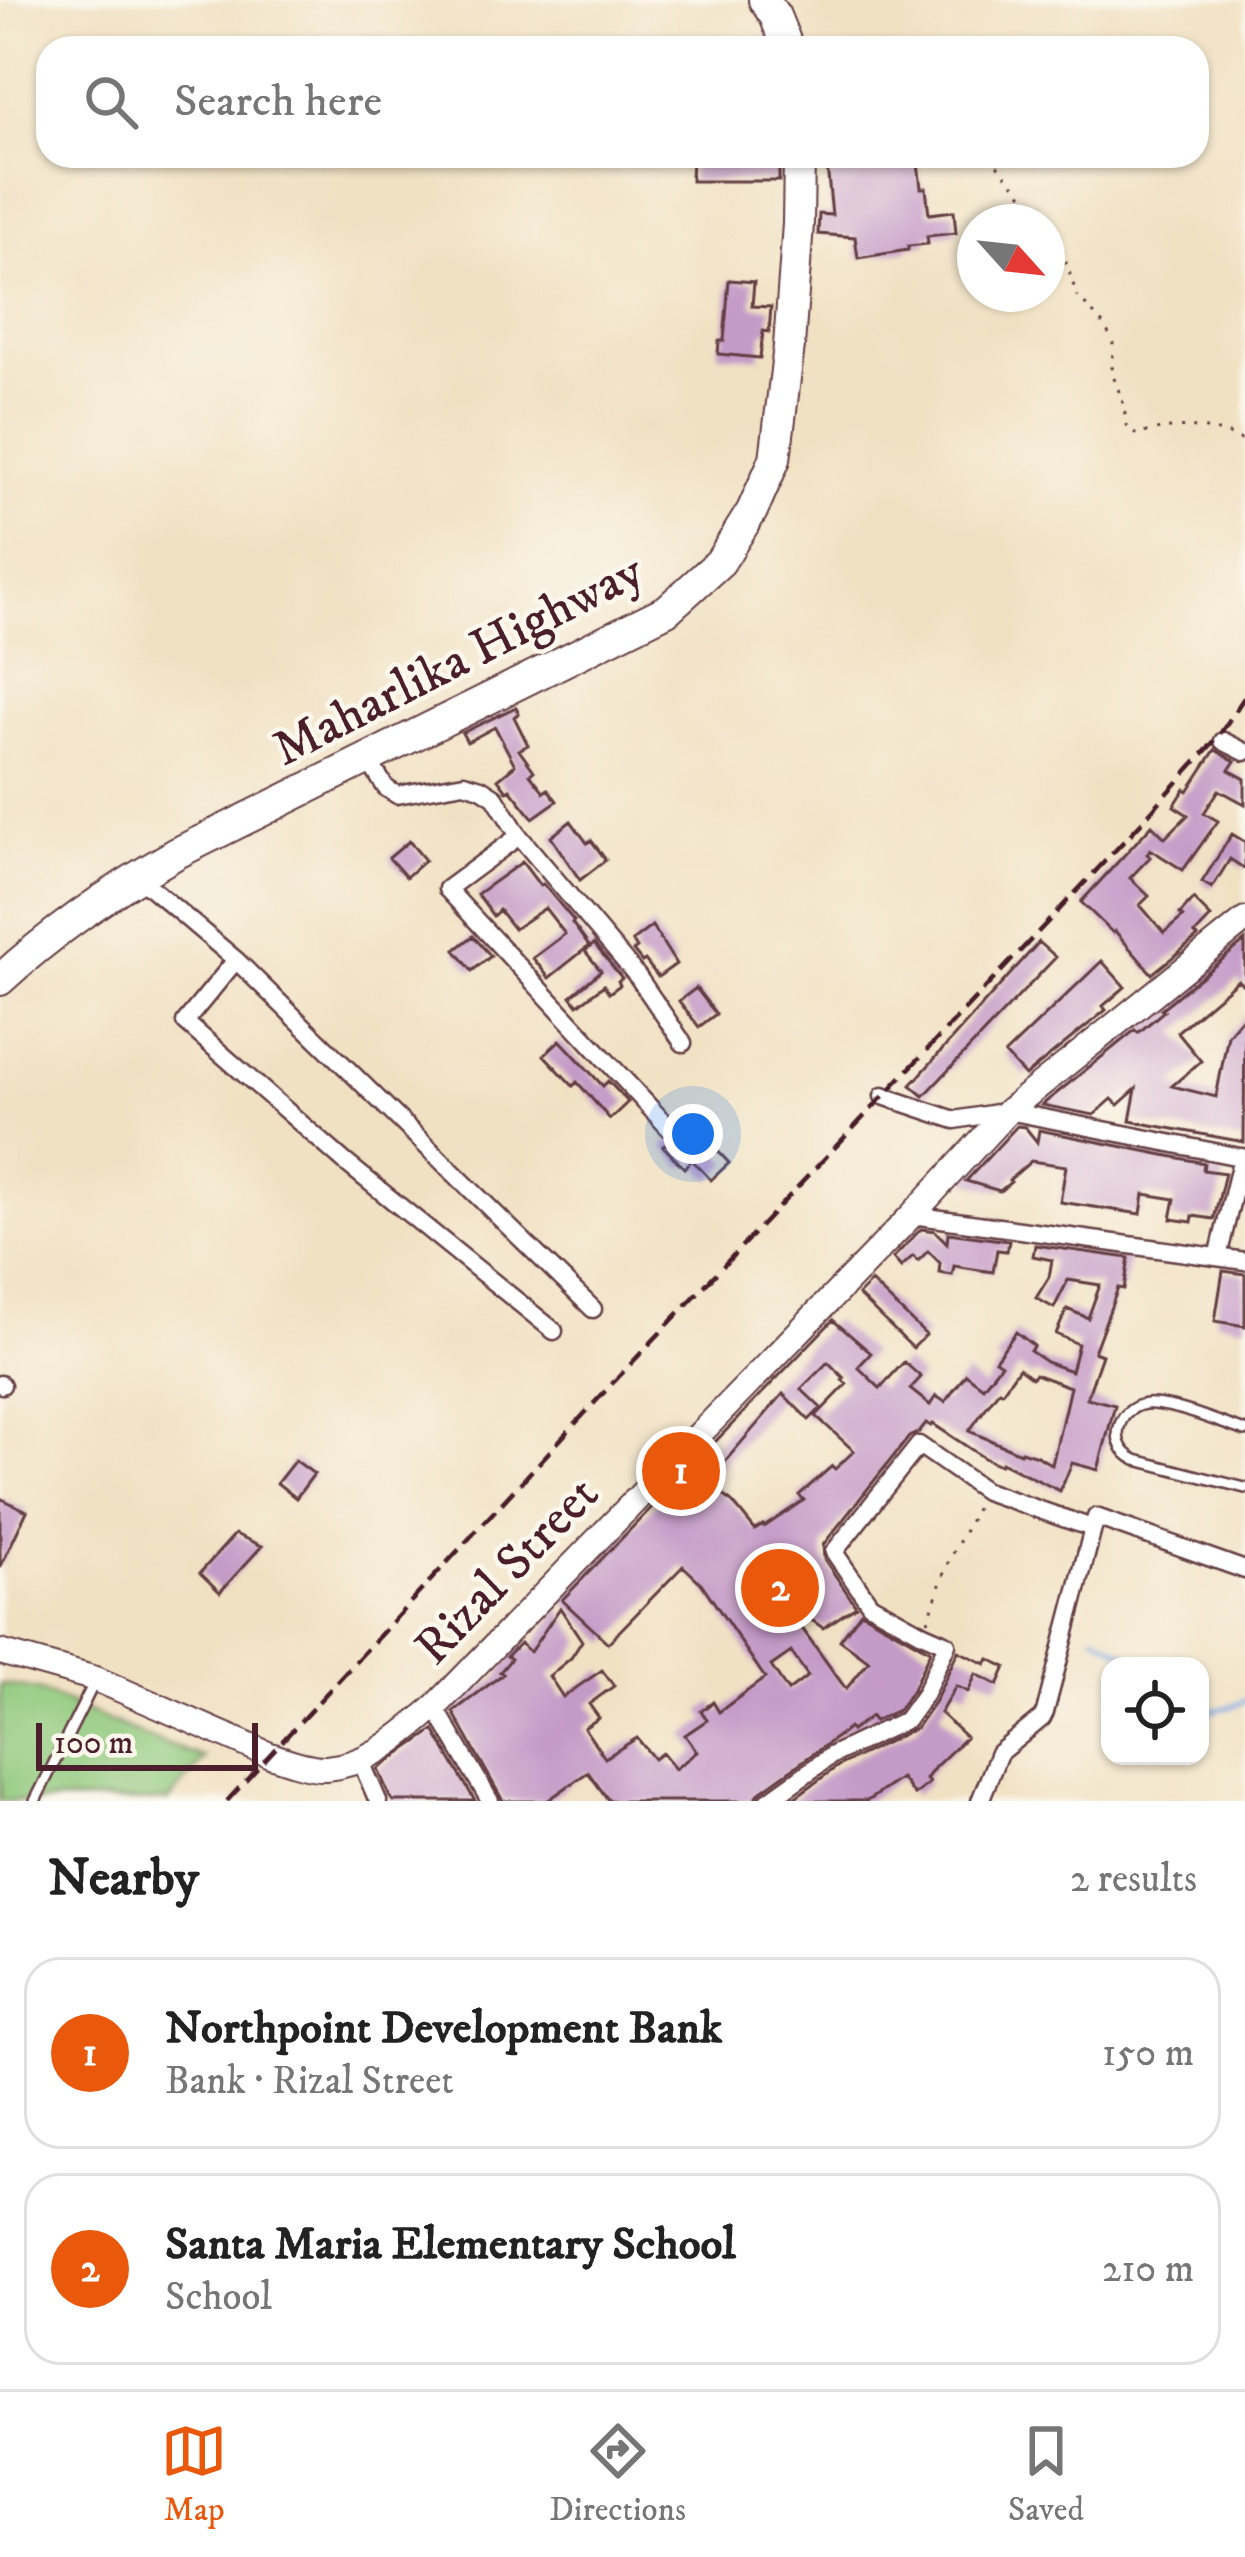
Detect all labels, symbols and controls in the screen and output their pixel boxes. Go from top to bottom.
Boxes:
search box [36,36,1209,168]
icon: search [78,69,144,135]
text: Search here [174,74,382,130]
north arrow [957,204,1065,312]
street label: Maharlika Highway [262,539,655,782]
your location [663,1104,723,1164]
pin: 1 [642,1426,720,1516]
street label: Rizal Street [402,1463,613,1679]
pin: 2 [741,1543,819,1633]
map controls [1101,1657,1209,1765]
button: locate [1101,1657,1209,1765]
scale bar [36,1717,258,1770]
text: 100 m [54,1723,133,1764]
text: Nearby [48,1847,199,1911]
text: 2 results [1070,1855,1197,1904]
text: Northpoint Development Bank [165,2001,722,2057]
text: 1 [83,2029,97,2078]
text: 150 m [1102,2029,1194,2078]
text: Bank · Rizal Street [165,2057,454,2106]
text: Santa Maria Elementary School [165,2217,736,2273]
text: 2 [80,2245,100,2294]
text: 210 m [1102,2245,1194,2294]
text: School [165,2273,272,2322]
tab: Map [161,2418,227,2531]
tab: Directions [549,2418,686,2531]
tab: Saved [1008,2418,1084,2531]

